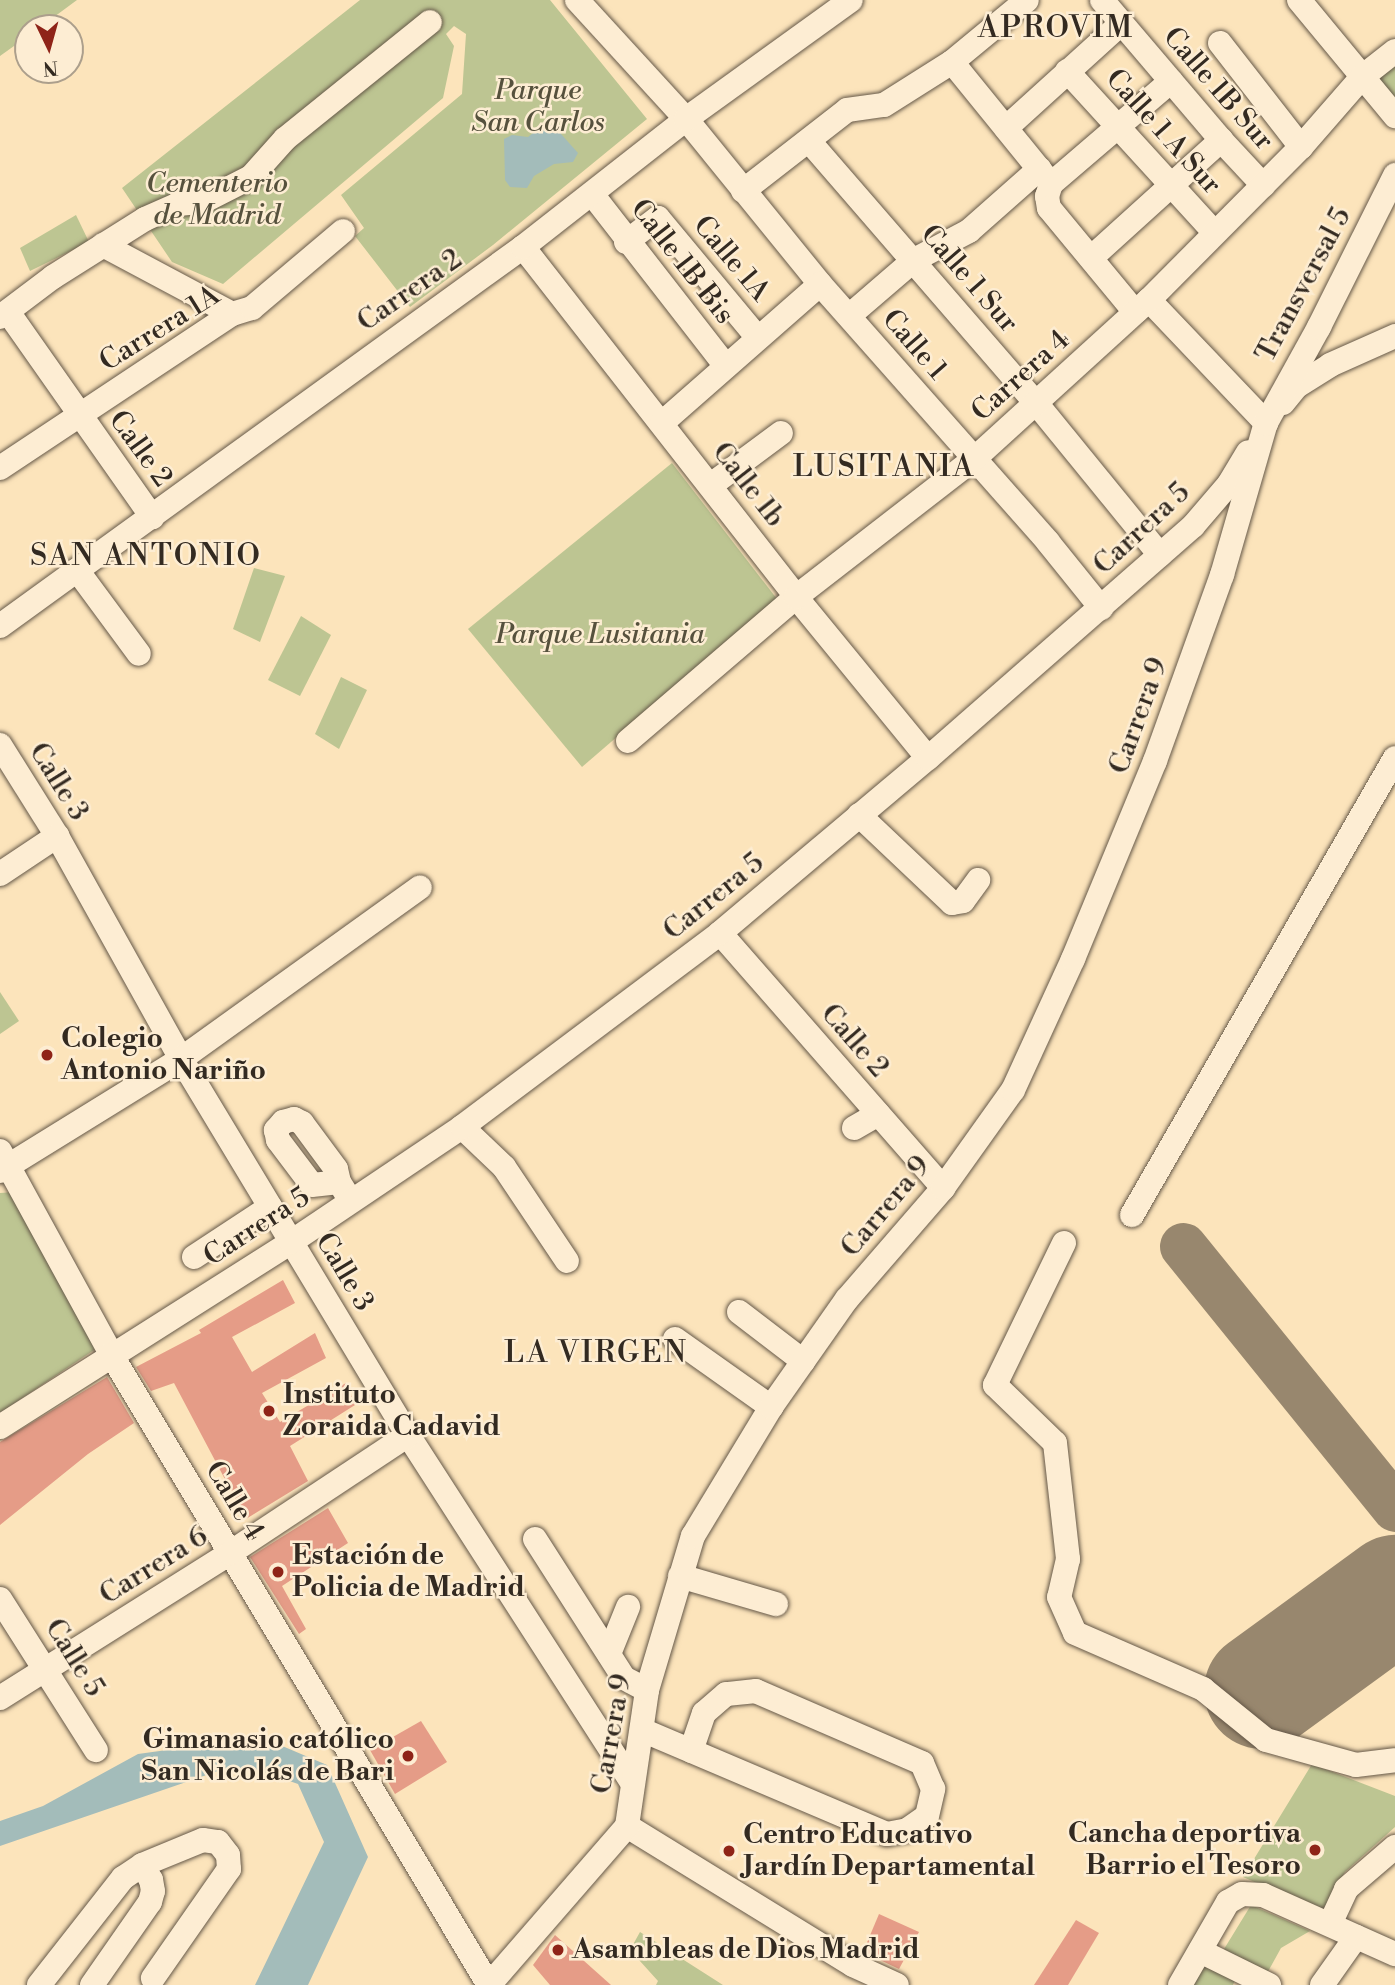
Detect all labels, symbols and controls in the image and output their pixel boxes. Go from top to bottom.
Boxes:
district label: APROVIM [979,10,1133,46]
north arrow [14,14,84,84]
street label: Calle 1B Sur [1156,21,1280,157]
text: N [42,55,59,81]
street label: Calle 1 A Sur [1098,62,1228,202]
park label: Parque San Carlos [471,74,605,140]
park label: Cementerio de Madrid [146,167,288,233]
street label: Calle 1B Bis [623,193,741,331]
street label: Transversal 5 [1249,202,1359,368]
street label: Calle 1A [686,209,776,309]
street label: Calle 1 Sur [913,218,1025,340]
street label: Carrera 2 [351,243,469,339]
street label: Carrera 1A [94,279,226,379]
street label: Calle 1 [874,303,954,387]
street label: Carrera 4 [965,323,1077,429]
street label: Calle 2 [101,404,179,494]
street label: Calle 1b [705,436,791,534]
district label: LUSITANIA [794,449,974,485]
street label: Carrera 5 [1087,476,1197,582]
district label: SAN ANTONIO [31,538,261,574]
park label: Parque Lusitania [495,618,705,652]
street label: Carrera 9 [1103,653,1175,779]
street label: Calle 3 [21,737,95,827]
street label: Carrera 5 [657,846,771,948]
street label: Calle 2 [813,998,895,1084]
place label: Colegio Antonio Nariño [61,1022,266,1088]
marker: Colegio Antonio Nariño [39,1047,55,1063]
street label: Carrera 9 [834,1150,938,1264]
street label: Carrera 5 [198,1180,316,1274]
street label: Calle 3 [308,1227,380,1317]
district label: LA VIRGEN [505,1335,687,1371]
place label: Instituto Zoraida Cadavid [283,1378,500,1444]
marker: Instituto Zoraida Cadavid [261,1403,277,1419]
street label: Calle 4 [197,1455,271,1547]
street label: Carrera 6 [94,1520,214,1612]
place label: Estación de Policia de Madrid [292,1539,525,1605]
marker: Estación de Policia de Madrid [270,1564,286,1580]
street label: Calle 5 [37,1613,111,1703]
street label: Carrera 9 [585,1672,639,1796]
place label: Gimanasio católico San Nicolás de Bari [141,1723,394,1789]
marker: Gimanasio católico San Nicolás de Bari [400,1748,416,1764]
place label: Cancha deportiva Barrio el Tesoro [1068,1817,1301,1883]
place label: Centro Educativo Jardín Departamental [743,1818,1035,1884]
marker: Cancha deportiva Barrio el Tesoro [1307,1842,1323,1858]
marker: Centro Educativo Jardín Departamental [721,1843,737,1859]
place label: Asambleas de Dios Madrid [572,1933,920,1967]
marker: Asambleas de Dios Madrid [550,1942,566,1958]

